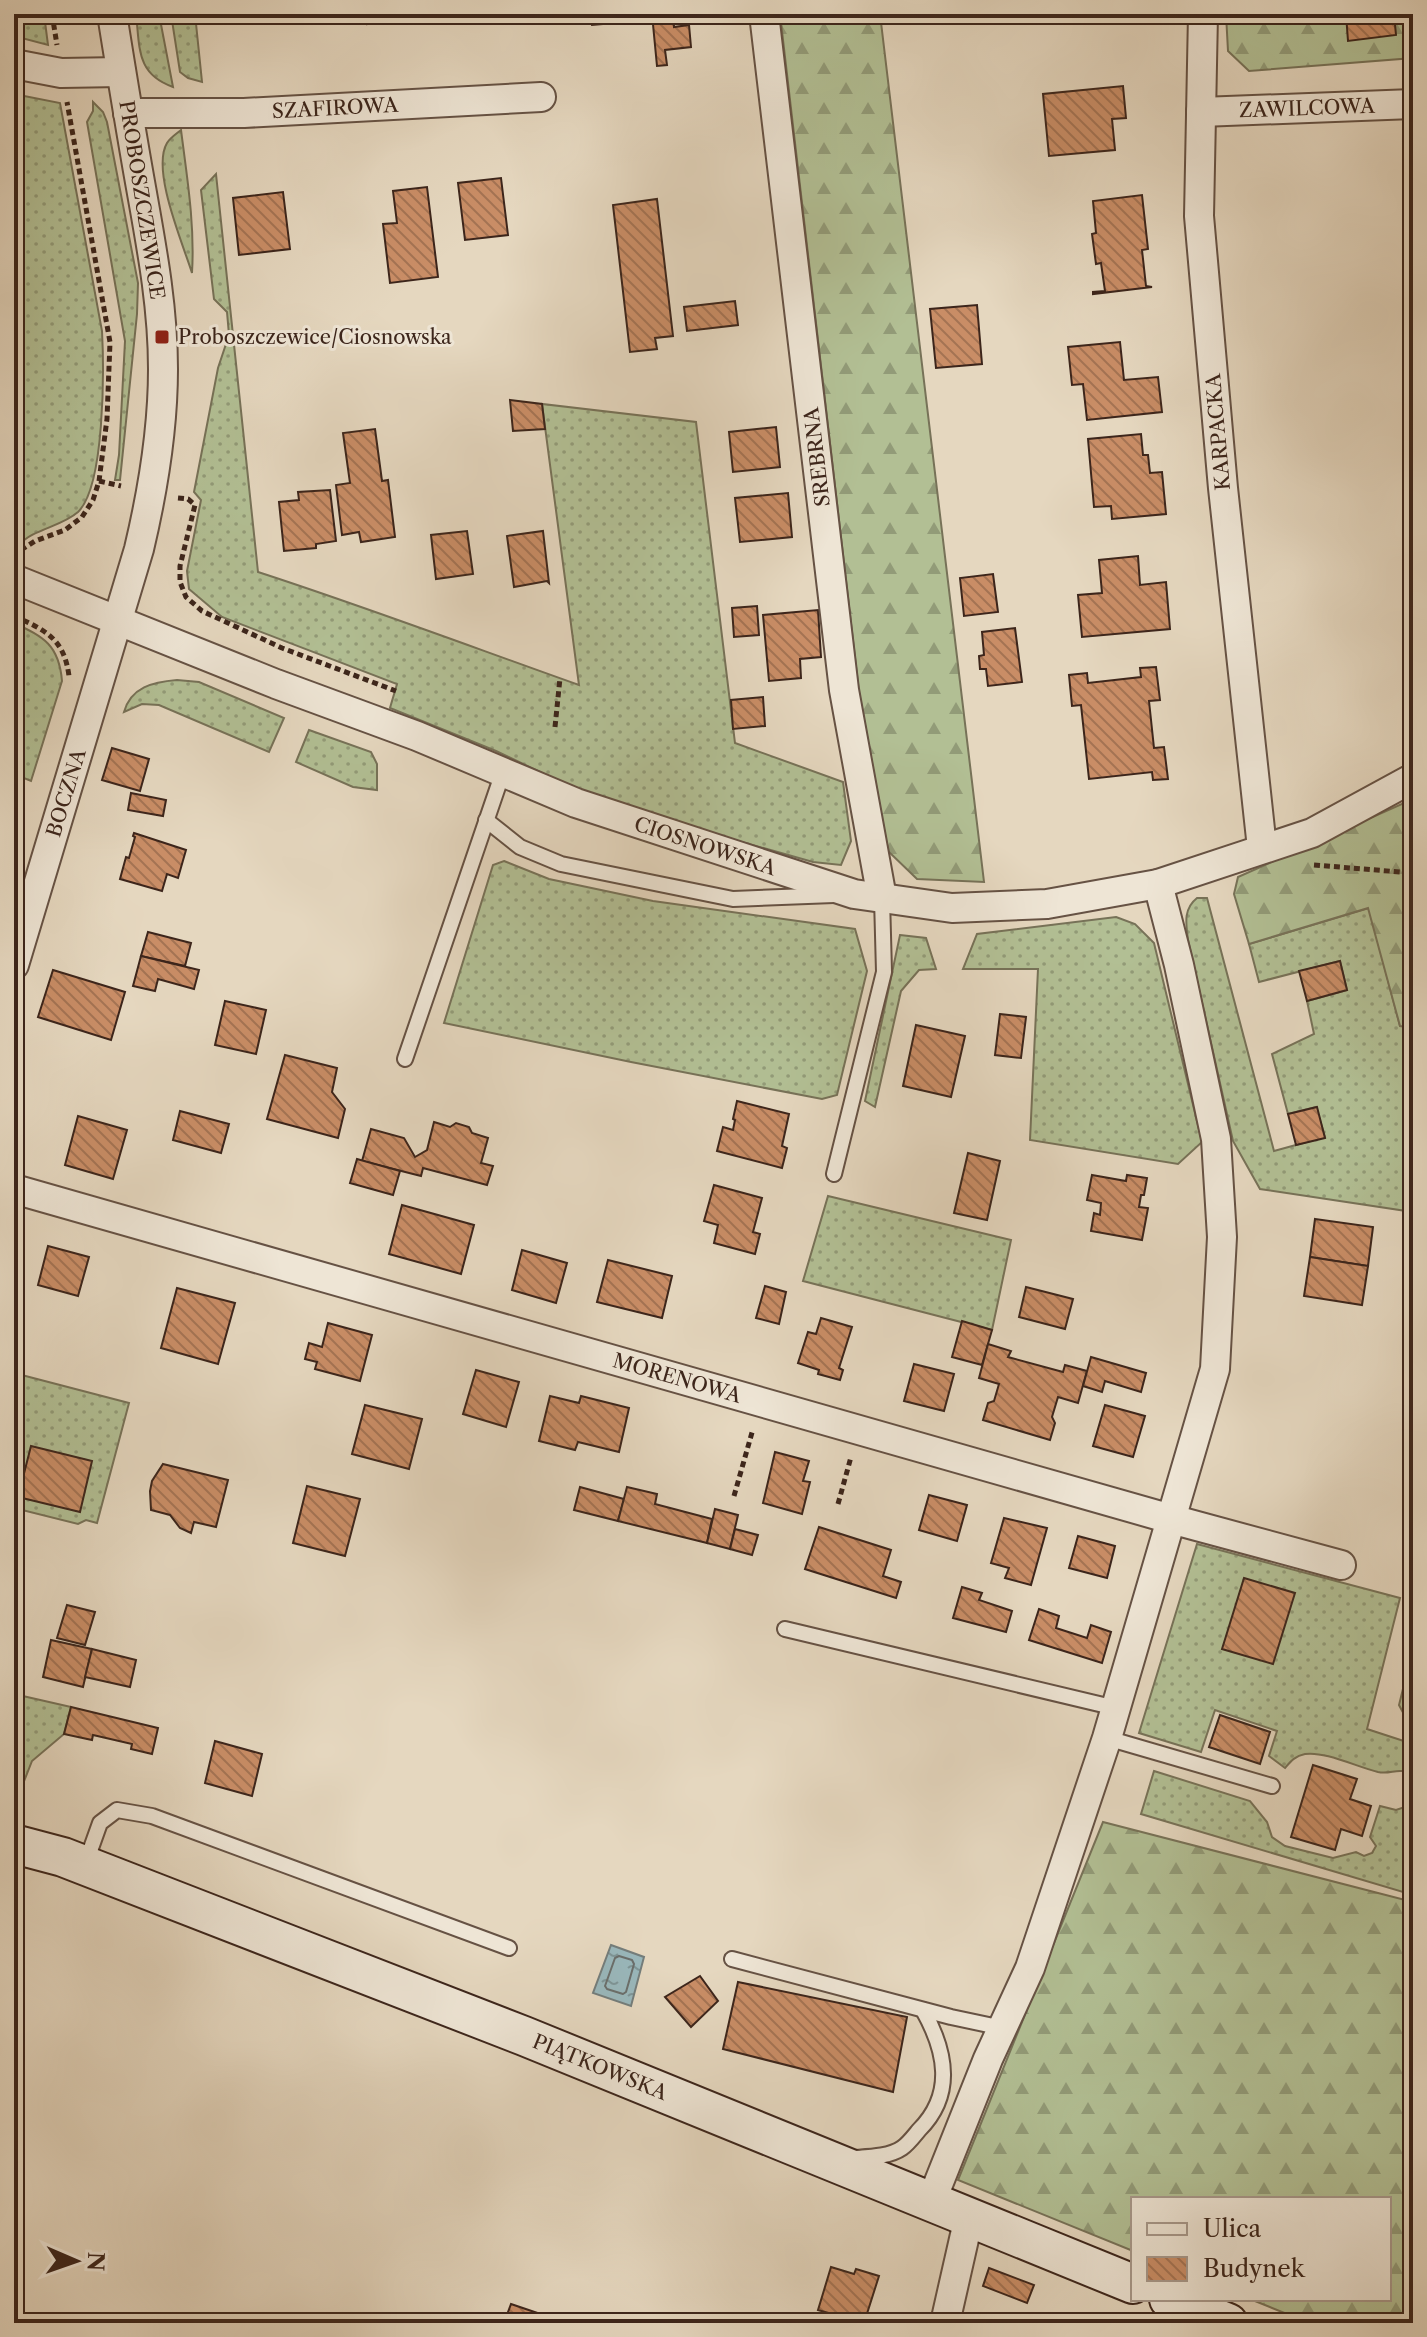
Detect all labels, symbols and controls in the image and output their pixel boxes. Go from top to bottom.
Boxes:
street label: SZAFIROWA [271,93,400,123]
street label: ZAWILCOWA [1239,94,1377,122]
street label: PROBOSZCZEWICE [114,99,170,301]
place label: Proboszczewice/Ciosnowska [178,325,452,349]
marker: Proboszczewice/Ciosnowska [153,328,171,346]
street label: KARPACKA [1201,371,1235,491]
street label: SREBRNA [799,405,835,508]
street label: BOCZNA [41,745,91,840]
street label: CIOSNOWSKA [631,812,780,881]
street label: MORENOWA [610,1348,745,1408]
street label: PIĄTKOWSKA [529,2029,672,2105]
legend [1131,2197,1391,2301]
text: Ulica [1203,2214,1262,2243]
north arrow [36,2221,116,2301]
text: N [82,2252,109,2272]
text: Budynek [1203,2254,1306,2283]

